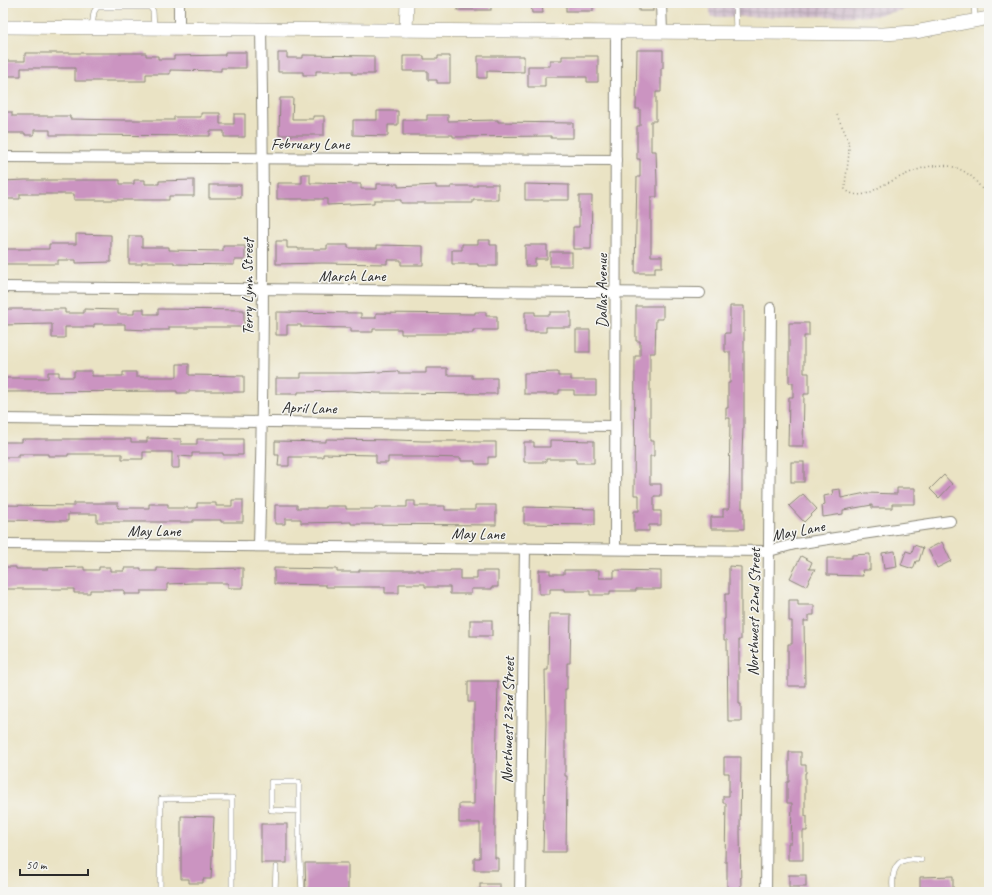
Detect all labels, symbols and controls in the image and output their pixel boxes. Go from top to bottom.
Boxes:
street label: February Lane [271,134,351,154]
street label: Terry Lynn Street [238,236,258,335]
street label: Dallas Avenue [592,252,612,328]
street label: March Lane [319,266,387,286]
street label: April Lane [281,398,338,419]
street label: May Lane [770,516,828,546]
street label: May Lane [127,521,182,541]
street label: May Lane [451,524,507,544]
street label: Northwest 22nd Street [743,546,765,676]
street label: Northwest 23rd Street [497,655,519,783]
scale bar [20,851,88,877]
text: 50 m [26,857,48,873]

